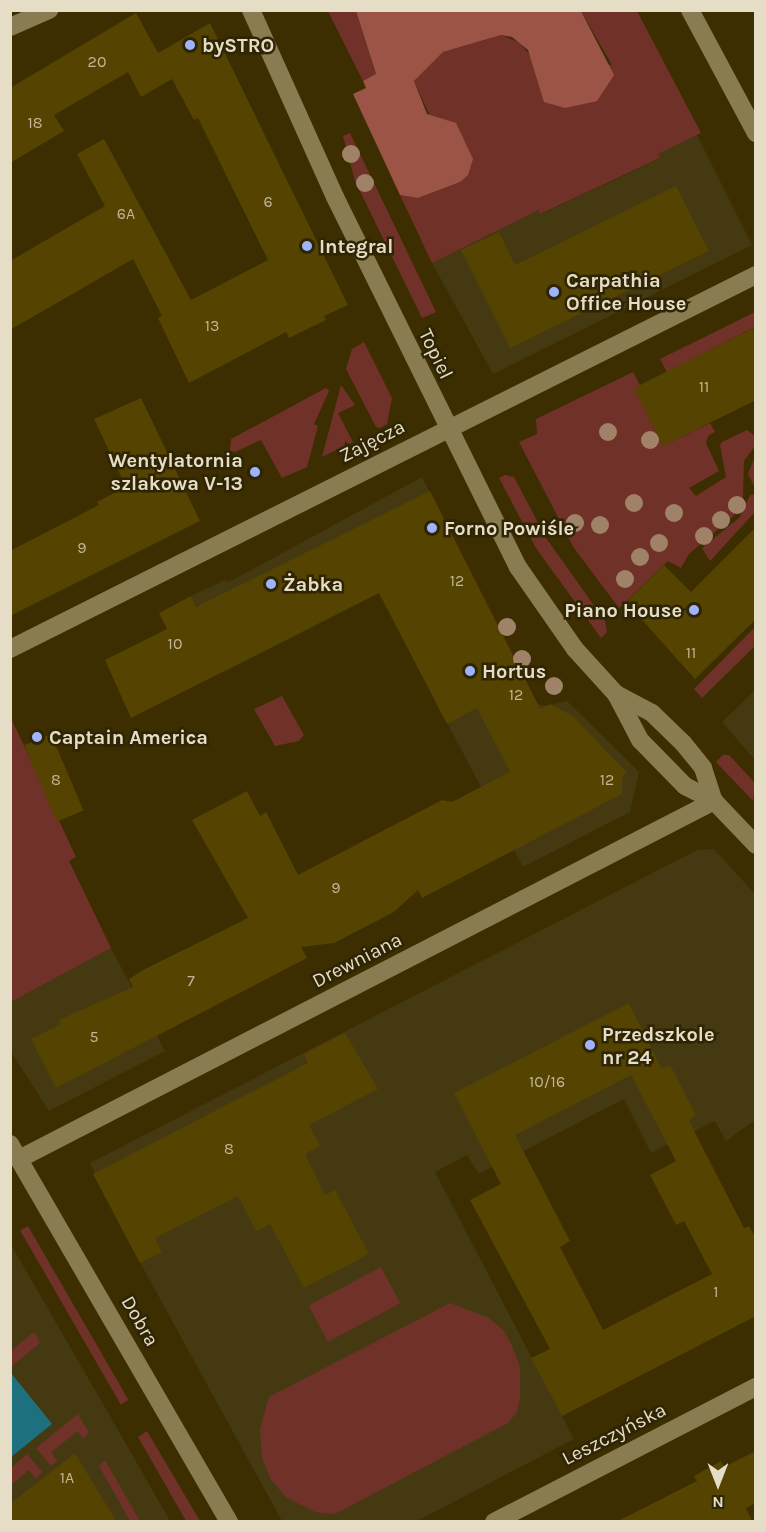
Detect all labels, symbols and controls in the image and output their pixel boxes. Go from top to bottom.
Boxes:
place label: bySTRO [202,33,274,57]
marker: bySTRO [183,38,197,52]
house number: 20 [88,52,106,72]
house number: 18 [27,113,43,133]
house number: 6 [263,192,273,212]
house number: 6A [117,204,135,224]
place label: Integral [319,234,393,258]
marker: Integral [300,239,314,253]
place label: Carpathia Office House [566,268,686,315]
marker: Carpathia Office House [547,285,561,299]
house number: 13 [205,316,219,336]
street label: Topiel [414,325,458,383]
house number: 11 [699,377,709,397]
street label: Zajęcza [335,414,409,468]
place label: Wentylatornia szlakowa V-13 [108,448,243,495]
marker: Wentylatornia szlakowa V-13 [248,465,262,479]
place label: Forno Powiśle [444,516,574,540]
marker: Forno Powiśle [425,521,439,535]
house number: 9 [77,538,87,558]
house number: 12 [450,571,464,591]
place label: Żabka [283,572,343,596]
marker: Żabka [264,577,278,591]
place label: Piano House [564,598,682,622]
marker: Piano House [687,603,701,617]
house number: 10 [168,634,182,654]
house number: 11 [686,643,696,663]
place label: Hortus [482,659,546,683]
marker: Hortus [463,664,477,678]
house number: 12 [509,685,523,705]
place label: Captain America [49,725,208,749]
marker: Captain America [30,730,44,744]
house number: 8 [51,770,61,790]
house number: 12 [600,770,614,790]
house number: 9 [331,878,341,898]
street label: Drewniana [308,927,406,993]
house number: 7 [187,971,195,991]
place label: Przedszkole nr 24 [602,1022,715,1069]
house number: 5 [89,1027,99,1047]
marker: Przedszkole nr 24 [583,1038,597,1052]
house number: 10/16 [529,1072,565,1092]
house number: 8 [224,1139,234,1159]
house number: 1 [713,1282,719,1302]
street label: Dobra [116,1292,164,1350]
street label: Leszczyńska [558,1398,670,1470]
north arrow [688,1454,748,1514]
house number: 1A [60,1468,74,1488]
text: N [712,1493,724,1512]

